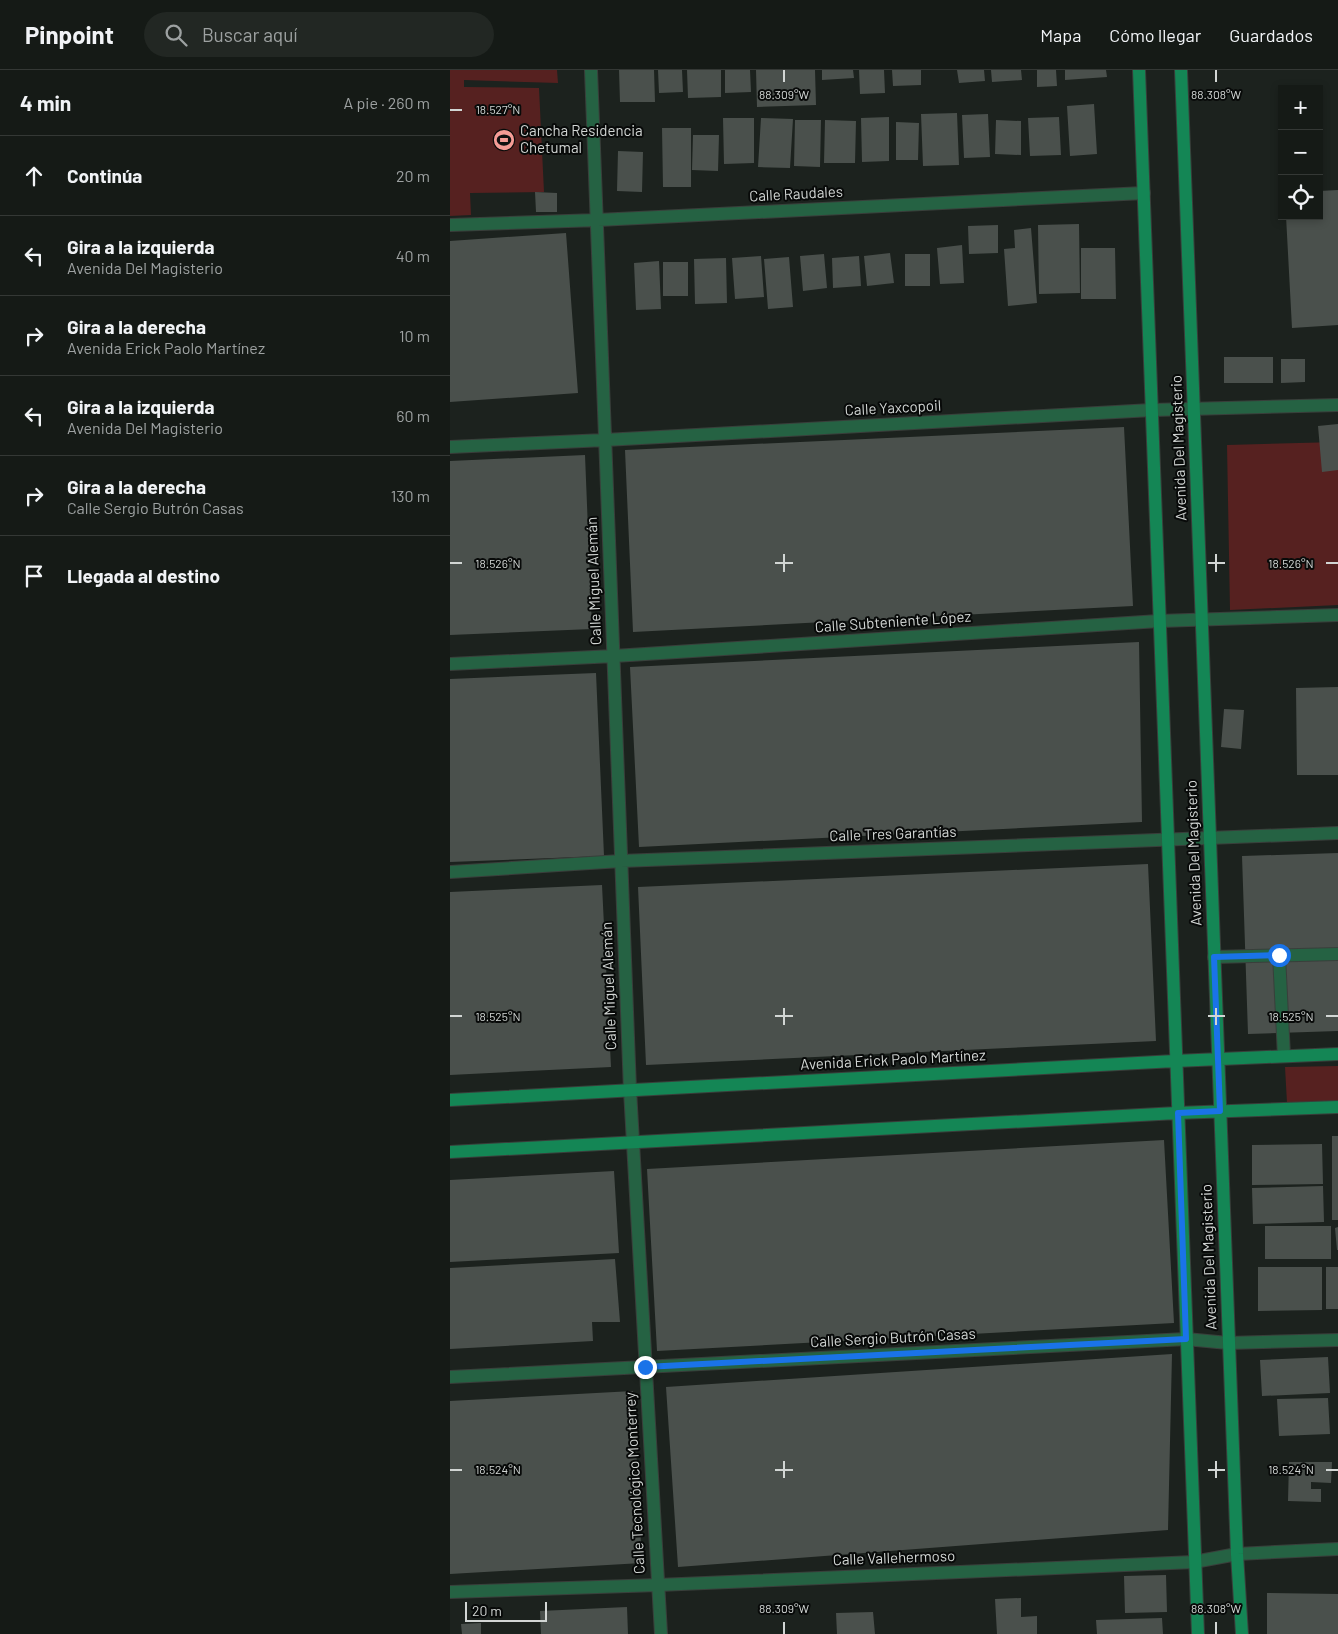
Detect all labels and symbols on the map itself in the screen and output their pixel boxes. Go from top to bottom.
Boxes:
text: 88.309°W [759,87,810,101]
text: 88.308°W [1191,87,1242,101]
text: 18.527°N [476,102,520,116]
place label: Cancha Residencia Chetumal [520,121,643,156]
sports icon: Cancha Residencia Chetumal [492,128,516,152]
street label: Calle Raudales [749,182,843,204]
street label: Avenida Del Magisterio [1166,375,1190,521]
street label: Calle Yaxcopoil [844,395,942,419]
street label: Calle Miguel Alemán [582,517,604,645]
text: 18.526°N [475,556,521,570]
text: 18.526°N [1268,556,1314,570]
street label: Calle Subteniente López [814,607,972,635]
street label: Avenida Del Magisterio [1181,780,1205,926]
street label: Calle Tres Garantías [829,822,957,844]
street label: Calle Miguel Alemán [597,922,619,1050]
route start [1268,944,1291,967]
text: 18.525°N [475,1009,521,1023]
text: 18.525°N [1268,1009,1314,1023]
street label: Avenida Erick Paolo Martínez [800,1045,986,1073]
street label: Avenida Del Magisterio [1196,1184,1220,1330]
street label: Calle Sergio Butrón Casas [810,1324,976,1350]
route end [634,1356,657,1379]
street label: Calle Tecnológico Monterrey [620,1392,648,1574]
text: 18.524°N [475,1462,521,1476]
text: 18.524°N [1268,1462,1314,1476]
street label: Calle Vallehermoso [832,1546,956,1568]
scale bar [465,1599,548,1622]
text: 88.309°W [759,1601,810,1615]
text: 88.308°W [1191,1601,1242,1615]

